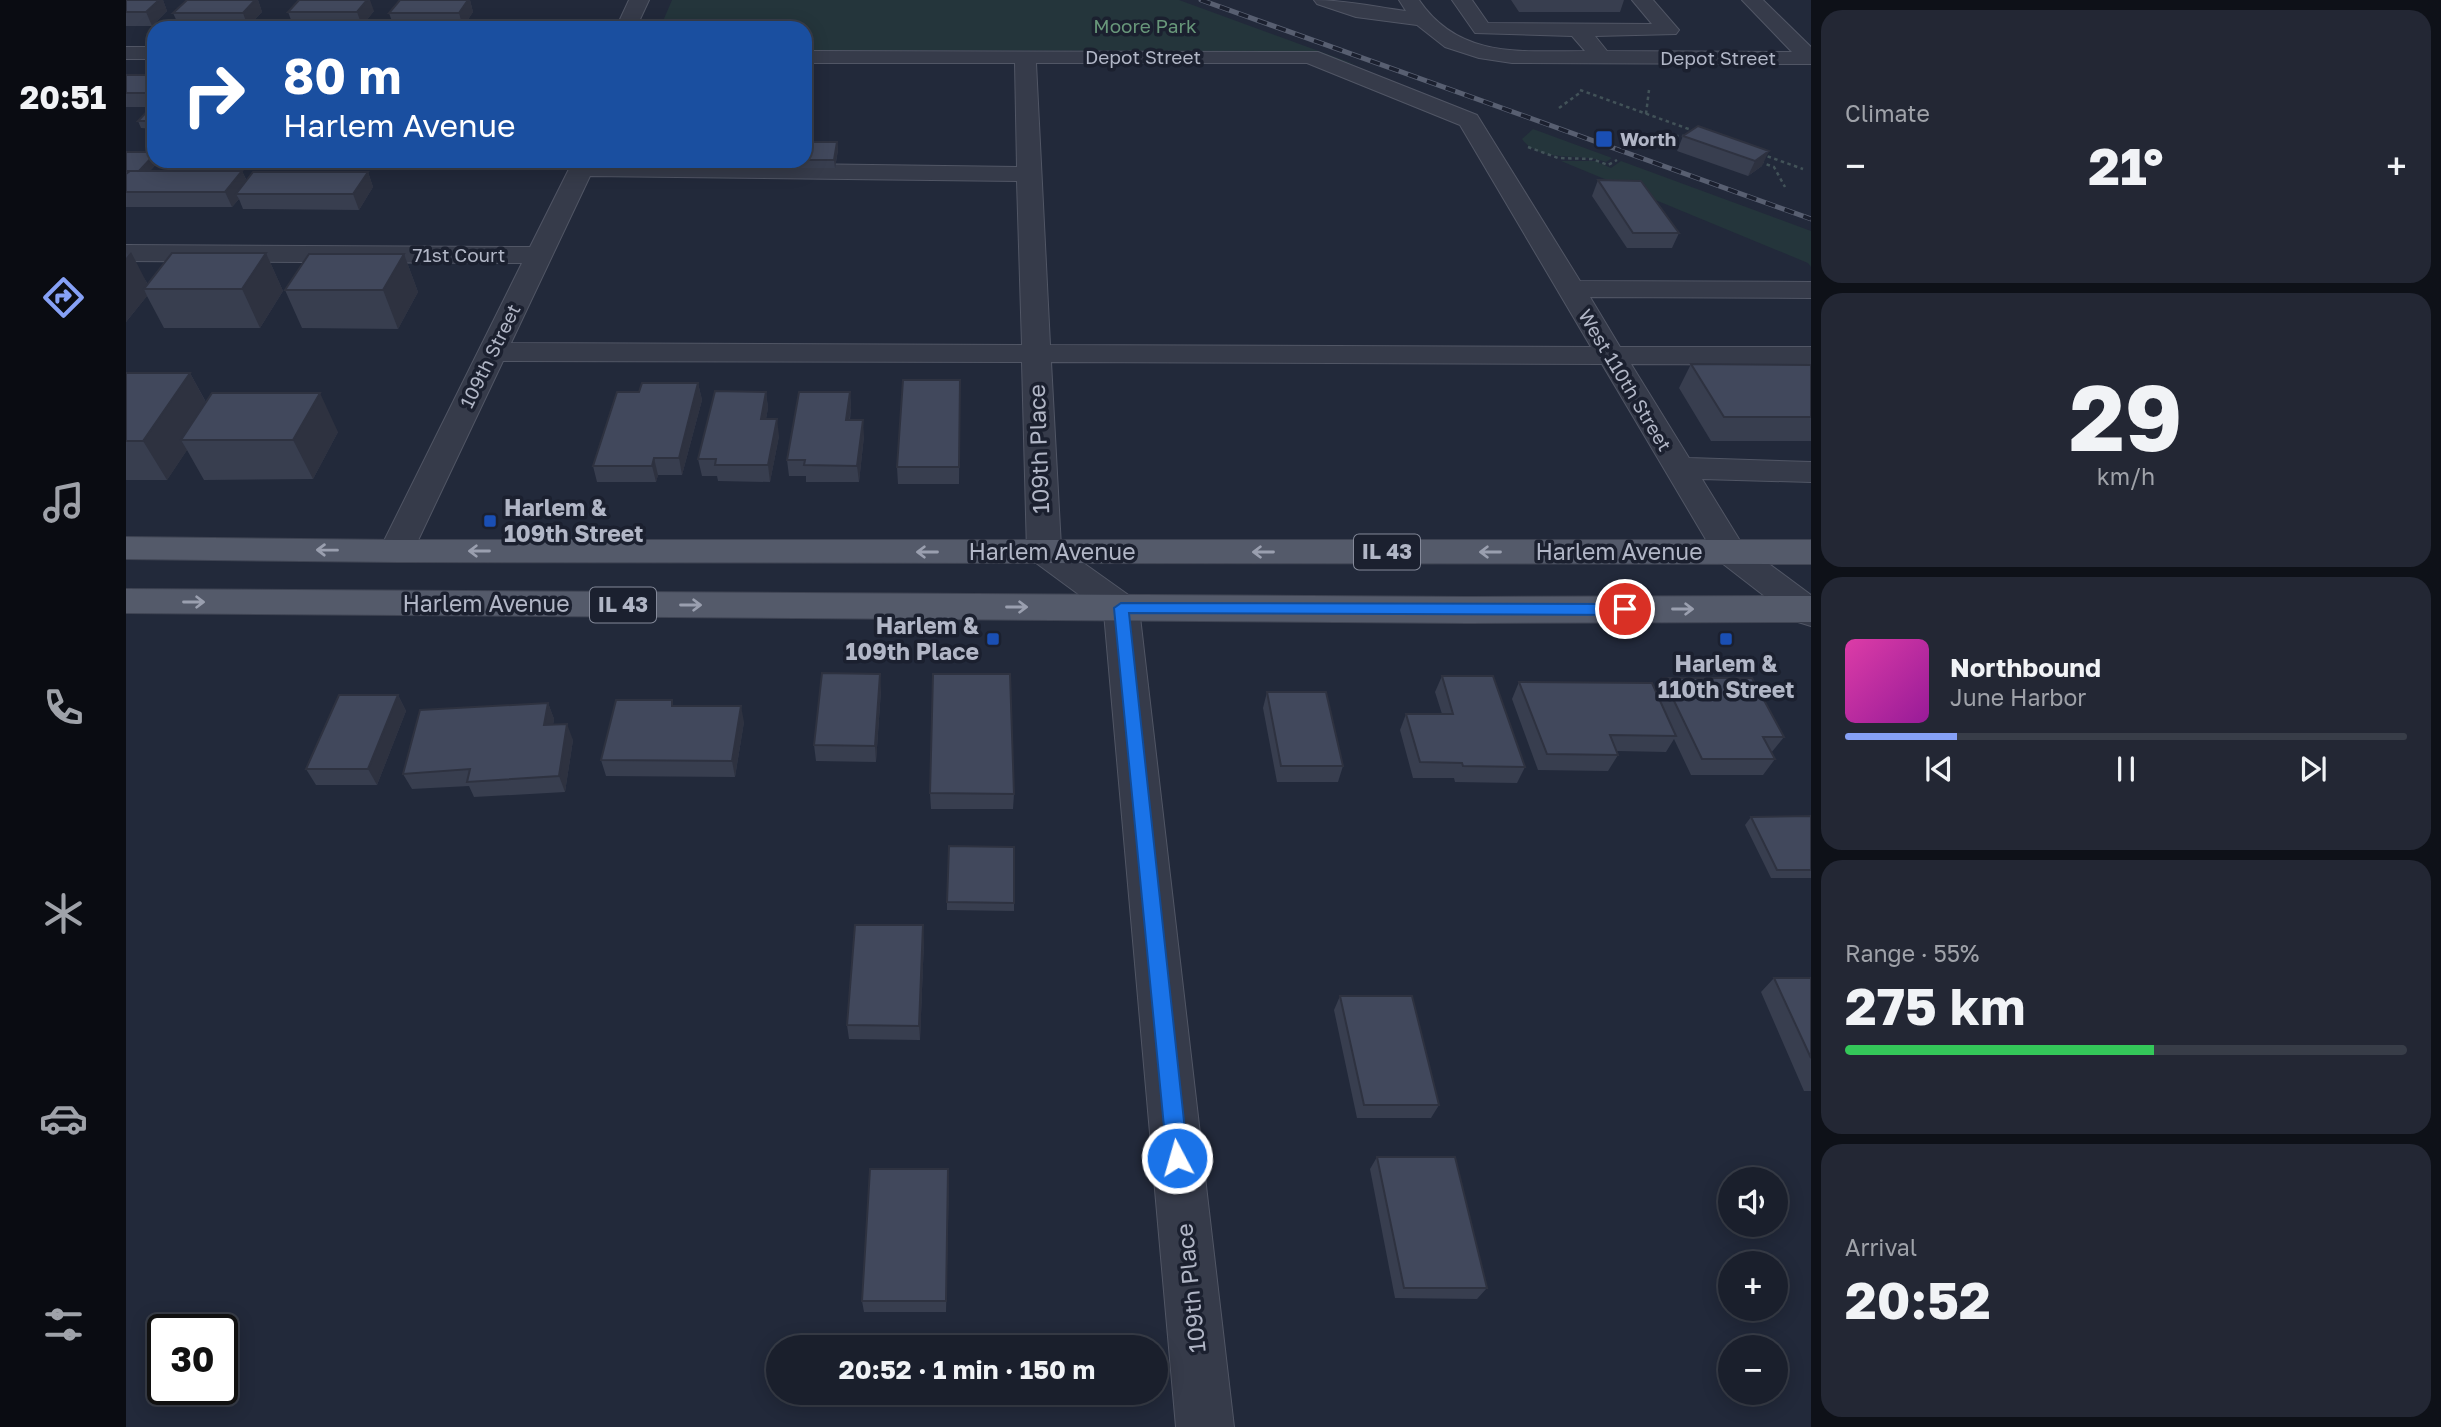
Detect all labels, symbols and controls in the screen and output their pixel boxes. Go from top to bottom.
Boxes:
park label: Moore Park [1093,14,1197,37]
street label: Depot Street [1085,45,1201,68]
text: 80 m [283,46,401,105]
street label: Depot Street [1660,46,1776,69]
icon: right [168,49,259,140]
text: 20:51 [20,78,106,116]
text: Climate [1845,99,1930,127]
text: Harlem Avenue [283,106,516,144]
place label: Worth [1620,127,1676,150]
marker: Worth [1594,129,1614,149]
text: 21° [2088,134,2164,196]
text: − [1845,143,1866,188]
text: + [2386,143,2407,188]
street label: 71st Court [413,243,505,266]
icon: directions [39,273,88,322]
street label: 109th Street [454,300,525,411]
street label: West 110th Street [1574,305,1677,455]
text: 29 [2069,362,2183,471]
street label: 109th Place [1022,384,1054,514]
text: km/h [2097,462,2155,490]
icon: music [39,478,88,527]
place label: Harlem & 109th Street [504,493,644,547]
marker: Harlem & 109th Street [482,513,498,529]
road number: IL 43 [1354,534,1420,570]
street label: Harlem Avenue [968,537,1136,565]
street label: Harlem Avenue [1535,537,1703,565]
one-way arrow [316,543,339,557]
one-way arrow [467,544,490,558]
one-way arrow [915,545,938,559]
one-way arrow [1251,545,1274,559]
one-way arrow [1479,545,1502,559]
pin [1595,579,1655,639]
road number: IL 43 [590,588,656,622]
street label: Harlem Avenue [402,589,570,617]
icon: arrive [1606,590,1644,628]
one-way arrow [182,595,205,609]
one-way arrow [679,598,702,612]
one-way arrow [1005,600,1028,614]
one-way arrow [1672,602,1695,616]
place label: Harlem & 109th Place [845,611,980,665]
marker: Harlem & 109th Place [985,631,1001,647]
marker: Harlem & 110th Street [1718,631,1734,647]
place label: Harlem & 110th Street [1658,649,1794,703]
text: Northbound [1950,652,2101,683]
icon: phone [39,683,88,732]
text: June Harbor [1950,683,2086,711]
icon: previous [1920,750,1958,788]
icon: pause [2107,750,2145,788]
icon: next [2294,750,2332,788]
icon: climate [39,889,88,938]
text: Range · 55% [1845,939,1979,967]
text: 275 km [1845,974,2025,1036]
icon: car [39,1094,88,1143]
position arrow [1140,1121,1214,1195]
map controls [1718,1167,1788,1405]
button: sound [1718,1167,1788,1237]
street label: 109th Place [1169,1222,1211,1354]
text: Arrival [1845,1233,1917,1261]
button: + [1718,1251,1788,1321]
text: 20:52 [1845,1268,1991,1330]
icon: filters [39,1300,88,1349]
speed limit sign: 30 [147,1314,238,1405]
button: − [1718,1335,1788,1405]
text: 20:52 · 1 min · 150 m [839,1354,1095,1385]

